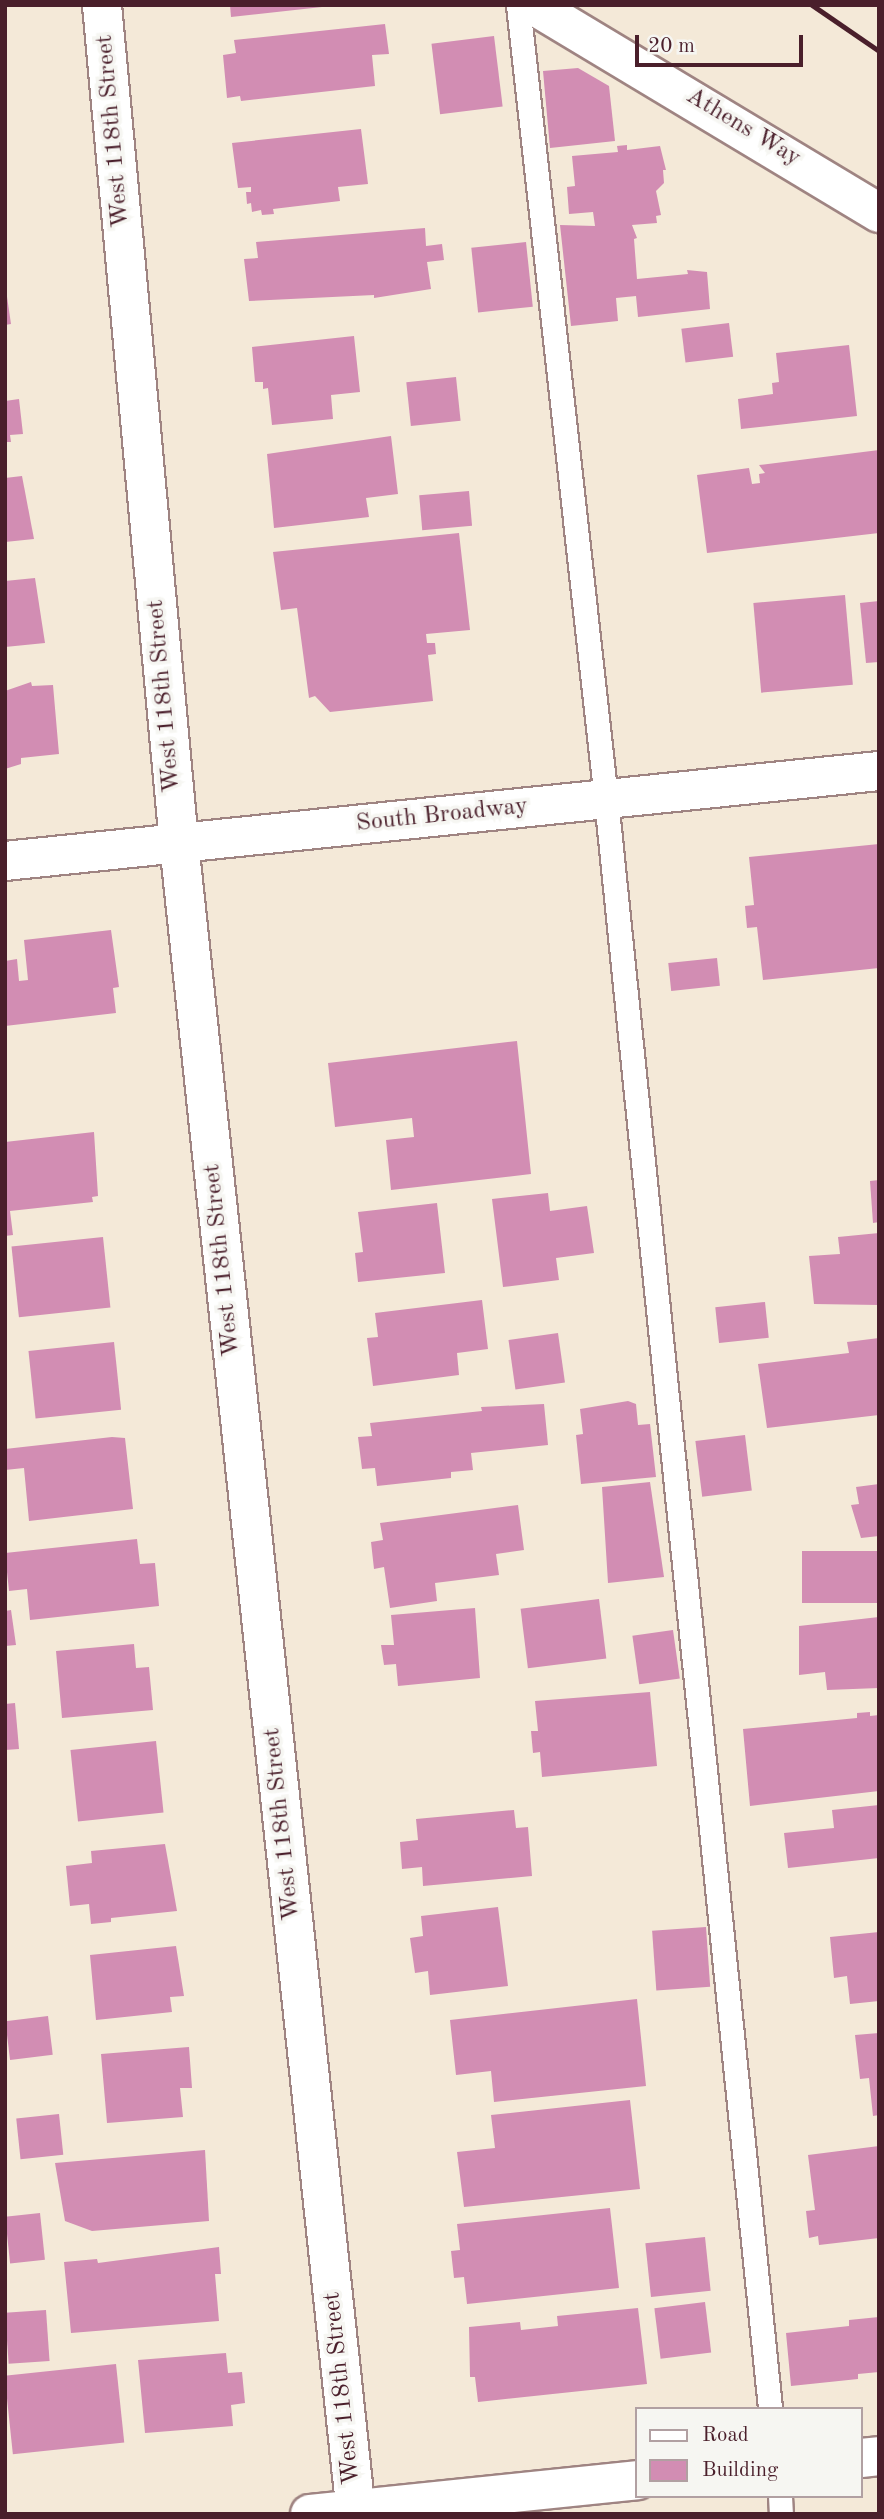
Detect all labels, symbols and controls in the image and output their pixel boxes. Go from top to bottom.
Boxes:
scale bar [639,21,807,65]
street label: West 118th Street [91,33,137,229]
text: 20 m [648,36,695,57]
street label: Athens Way [680,82,806,174]
street label: West 118th Street [142,598,188,794]
street label: South Broadway [355,793,529,839]
street label: West 118th Street [199,1162,247,1358]
street label: West 118th Street [259,1726,307,1922]
street label: West 118th Street [319,2290,367,2486]
legend [636,2407,863,2498]
text: Road [702,2425,749,2446]
text: Building [702,2460,778,2481]

